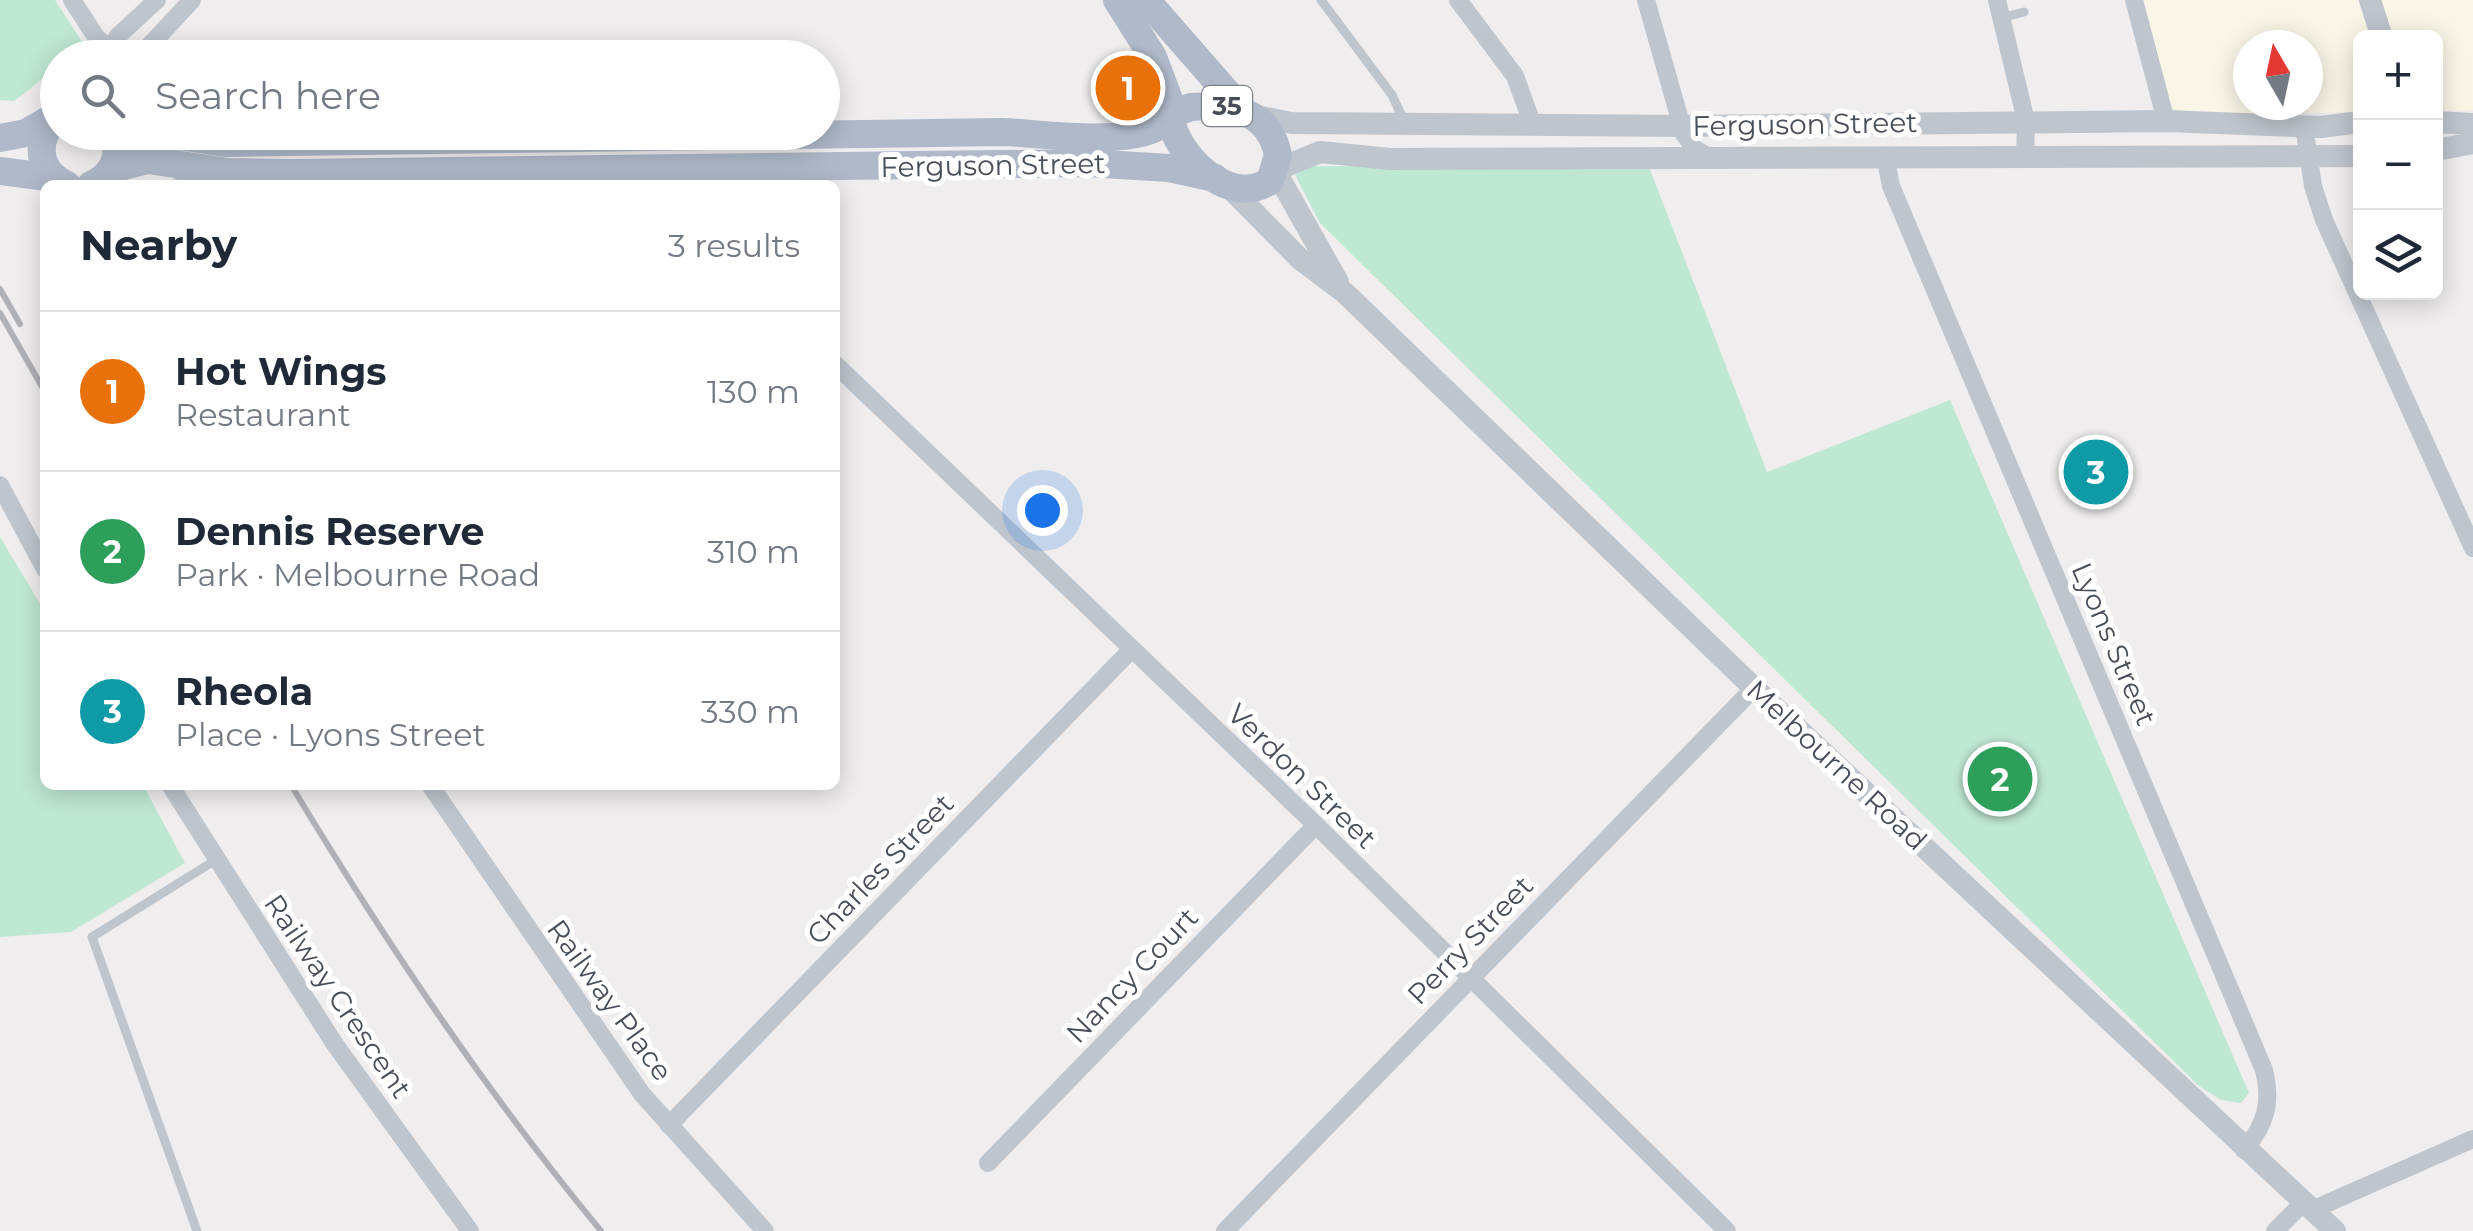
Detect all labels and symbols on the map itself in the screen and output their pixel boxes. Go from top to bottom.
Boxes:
north arrow [2233,30,2323,120]
pin: 1 [1096,51,1160,126]
road number: 35 [1202,86,1252,126]
street label: Ferguson Street [1692,105,1918,143]
street label: Ferguson Street [880,146,1106,184]
pin: 3 [2064,434,2128,510]
your location [1017,485,1068,536]
street label: Lyons Street [2064,558,2164,730]
street label: Melbourne Road [1740,673,1934,857]
street label: Verdon Street [1221,697,1383,855]
pin: 2 [1968,742,2032,816]
street label: Charles Street [800,787,960,951]
street label: Perry Street [1400,869,1540,1011]
street label: Railway Crescent [257,888,419,1104]
street label: Nancy Court [1059,900,1205,1050]
street label: Railway Place [540,913,680,1087]

